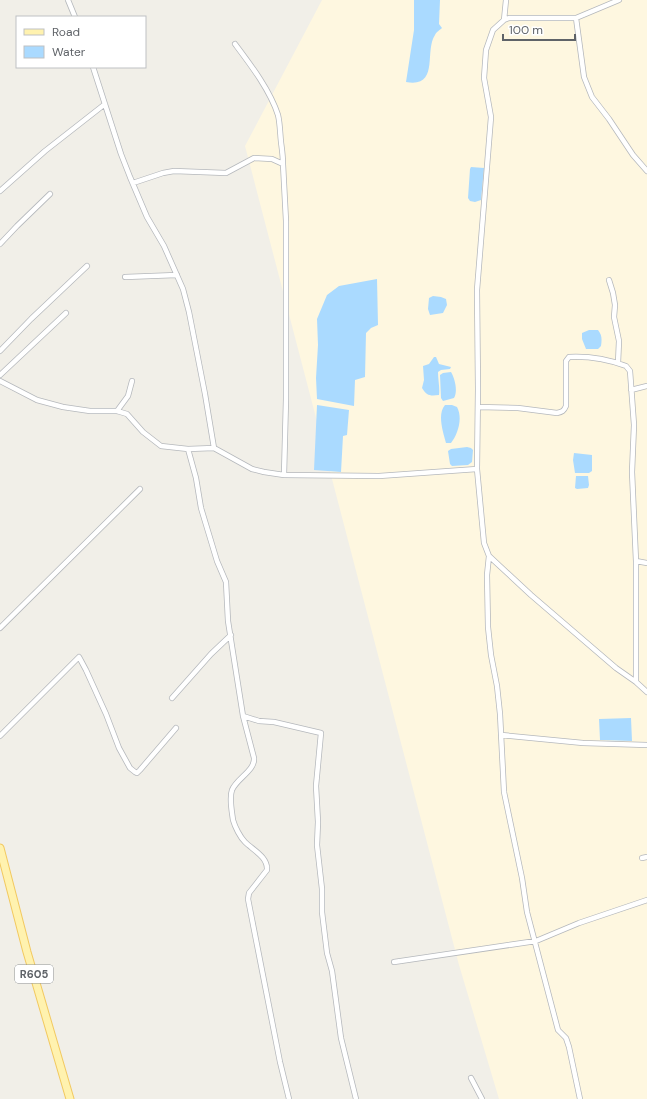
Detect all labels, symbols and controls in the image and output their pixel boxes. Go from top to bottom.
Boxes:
legend [16,16,146,68]
scale bar [503,16,575,42]
text: 100 m [509,22,543,38]
text: Road [52,24,80,40]
text: Water [52,44,86,60]
road number: R605 [15,965,53,983]

